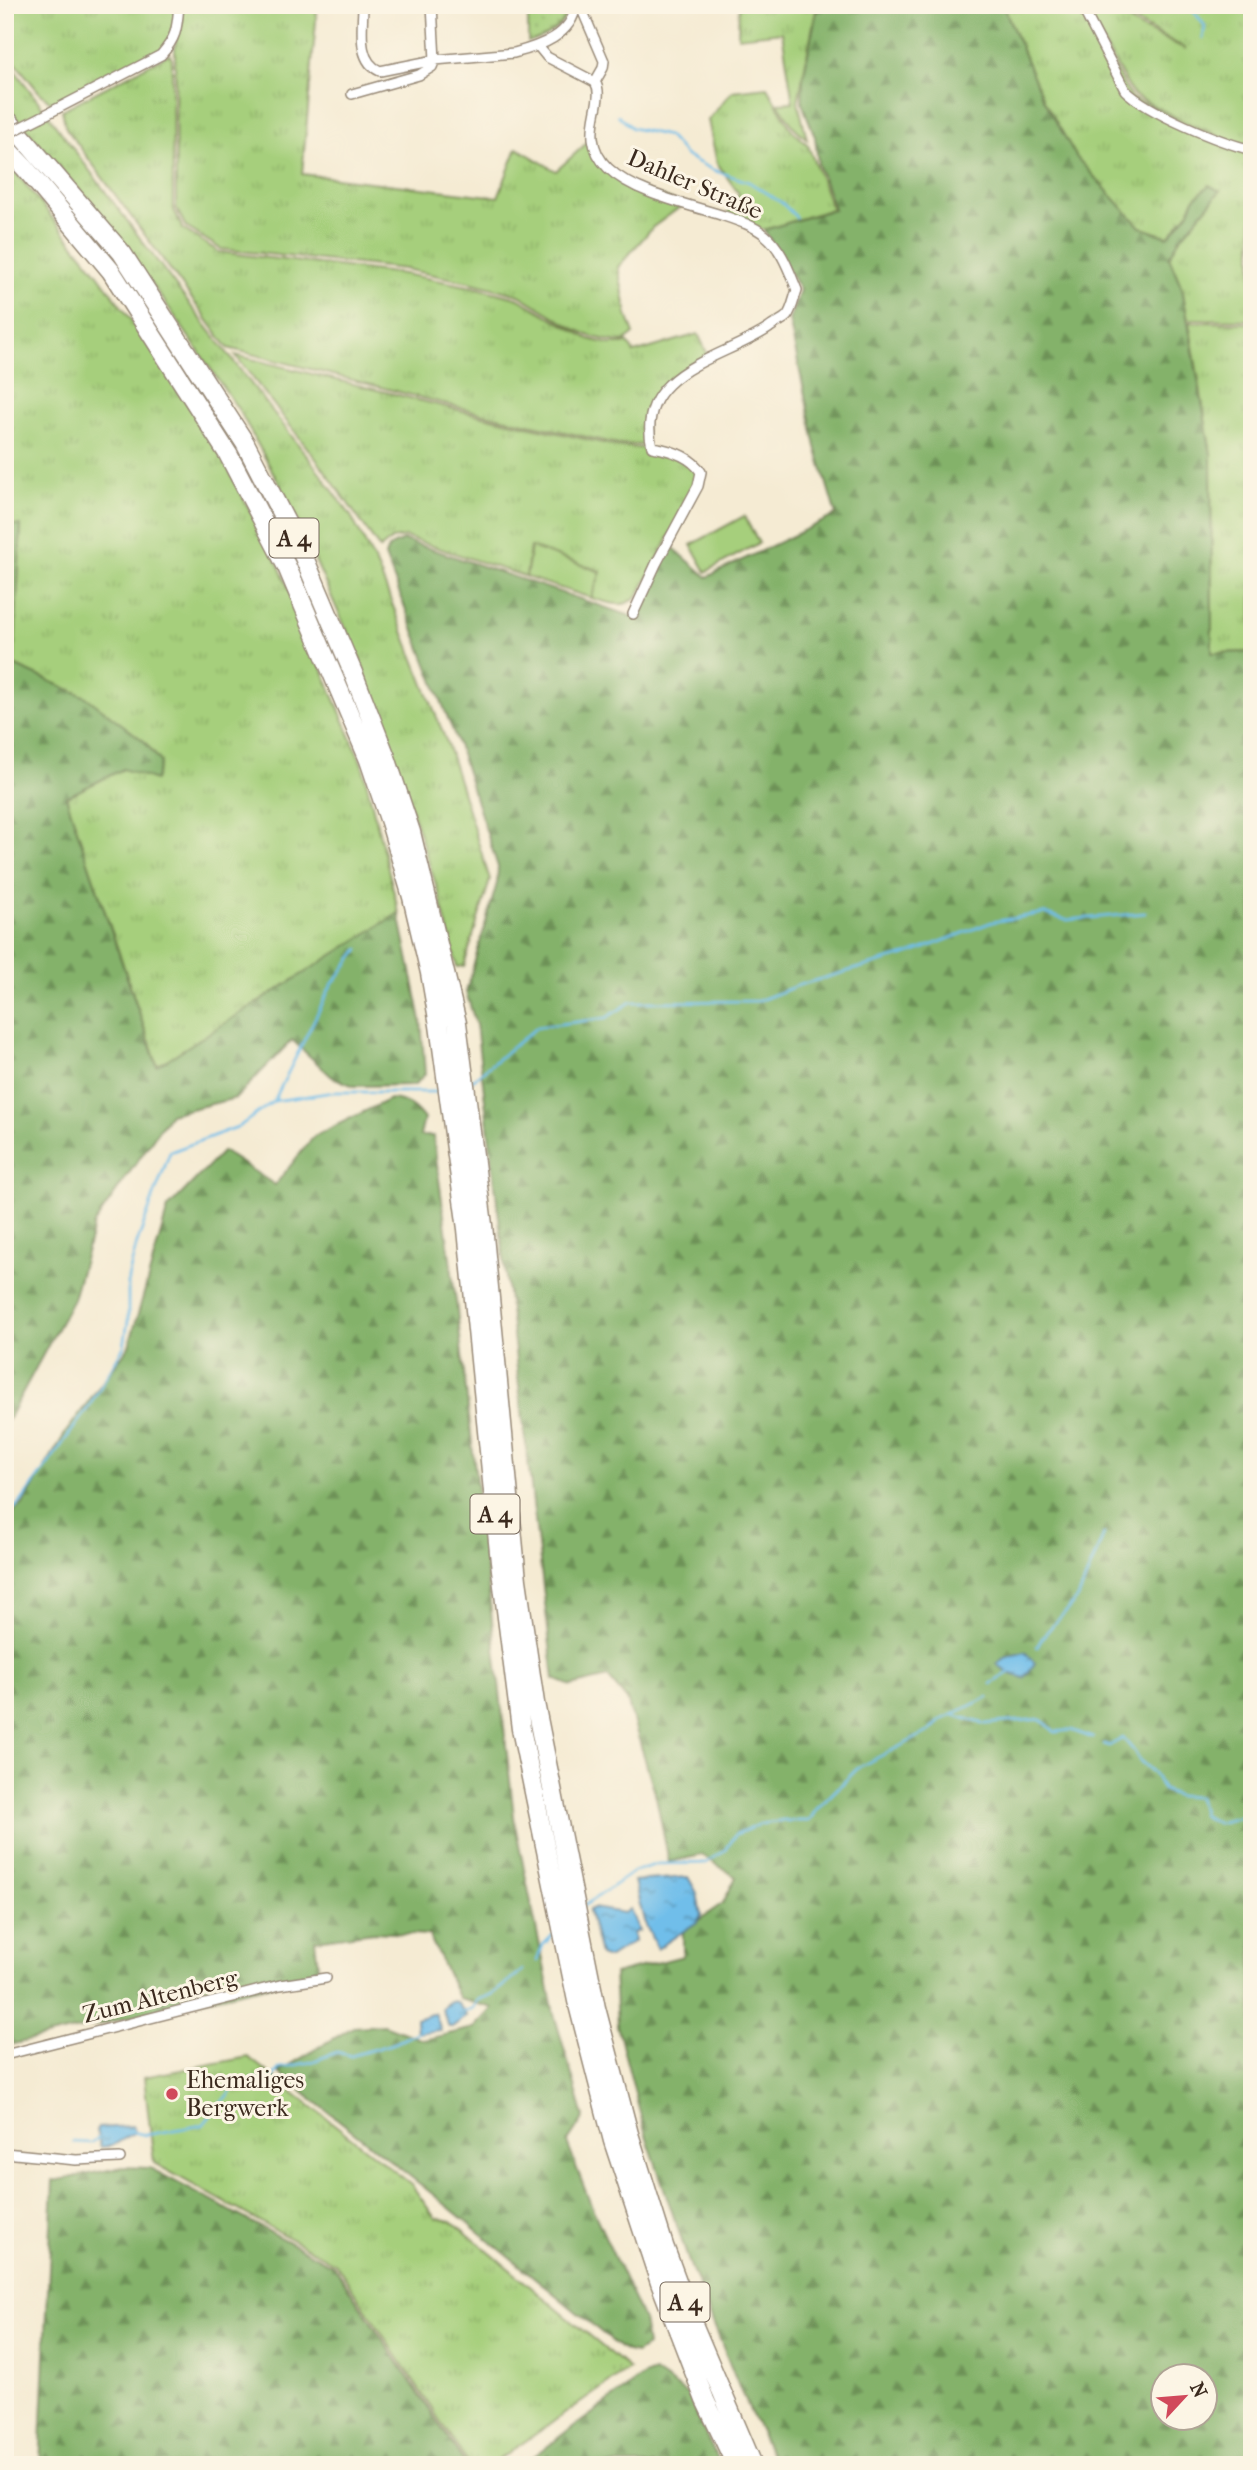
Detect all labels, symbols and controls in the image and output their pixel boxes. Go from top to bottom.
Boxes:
street label: Dahler Straße [623,143,767,225]
road number: A 4 [270,518,318,558]
road number: A 4 [470,1494,520,1534]
street label: Zum Altenberg [80,1963,241,2029]
place label: Ehemaliges Bergwerk [186,2066,304,2122]
marker: Ehemaliges Bergwerk [164,2086,180,2102]
road number: A 4 [660,2282,710,2322]
north arrow [1148,2362,1218,2432]
text: N [1185,2379,1212,2402]

